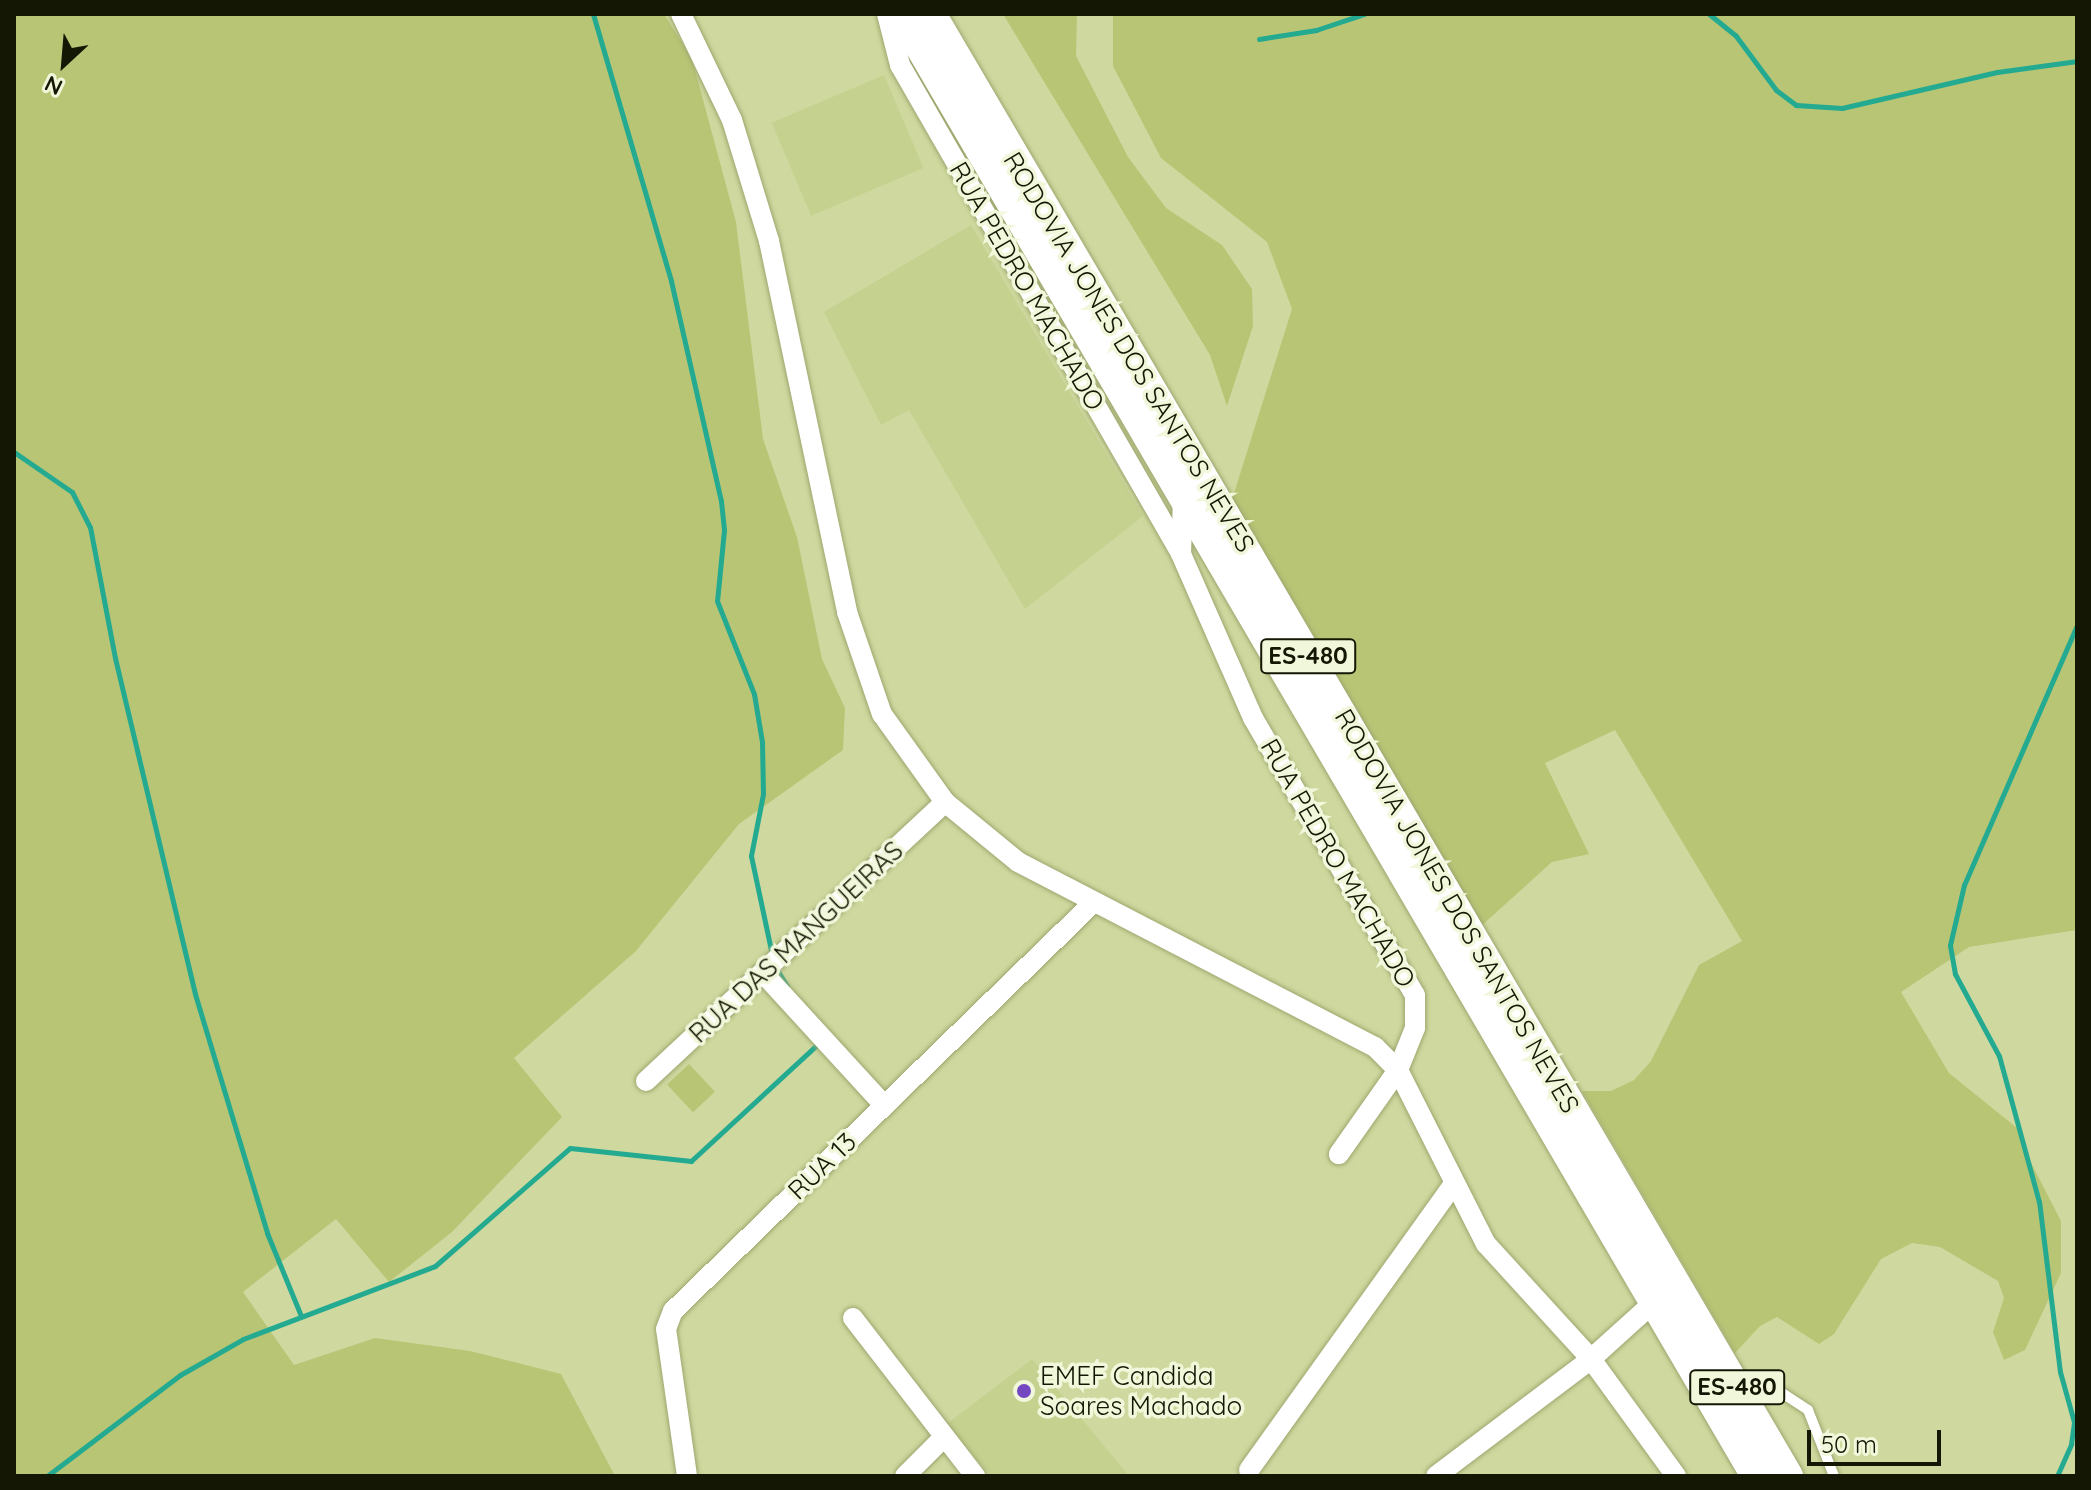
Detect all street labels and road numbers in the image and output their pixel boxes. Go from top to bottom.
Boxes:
street label: RODOVIA JONES DOS SANTOS NEVES [997,146,1261,558]
street label: RUA PEDRO MACHADO [943,156,1111,416]
road number: ES-480 [1260,636,1356,676]
street label: RODOVIA JONES DOS SANTOS NEVES [1328,704,1586,1118]
street label: RUA PEDRO MACHADO [1254,733,1422,993]
street label: RUA DAS MANGUEIRAS [683,835,909,1049]
street label: RUA 13 [781,1126,863,1206]
road number: ES-480 [1689,1367,1785,1407]

